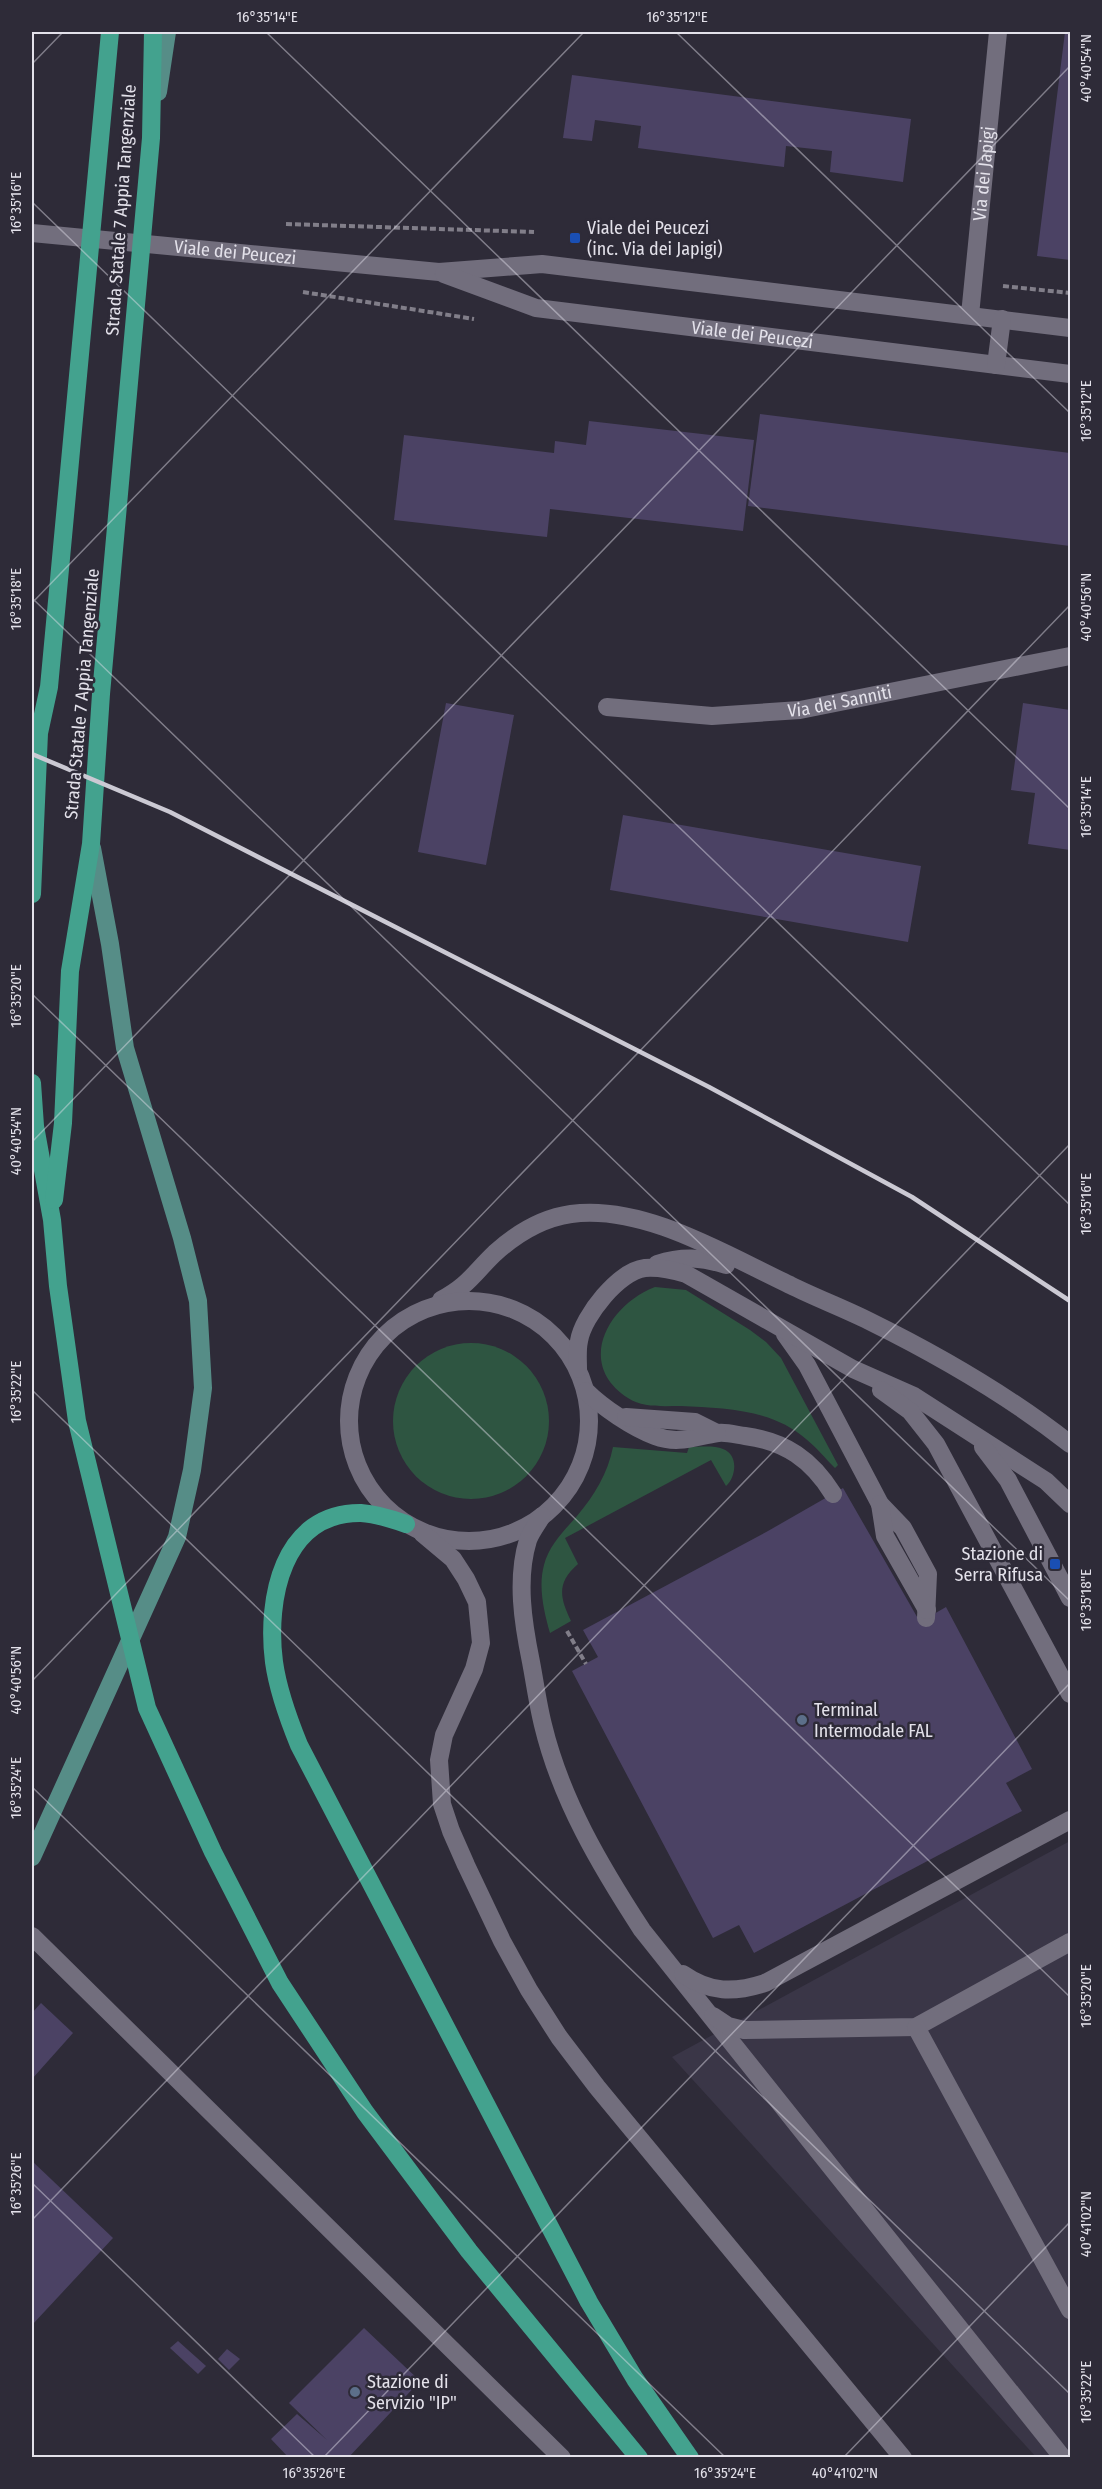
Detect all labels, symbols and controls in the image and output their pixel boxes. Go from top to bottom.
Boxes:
text: 16°35'14"E [236,8,298,26]
text: 16°35'12"E [646,8,708,26]
text: 40°40'54"N [1077,34,1095,102]
street label: Strada Statale 7 Appia Tangenziale [101,84,141,336]
street label: Via dei Japigi [968,125,1000,222]
text: 16°35'16"E [7,172,25,234]
place label: Viale dei Peucezi (inc. Via dei Japigi) [587,217,722,260]
marker: Viale dei Peucezi (inc. Via dei Japigi) [568,231,582,245]
street label: Viale dei Peucezi [173,236,297,269]
street label: Viale dei Peucezi [690,316,814,353]
text: 16°35'12"E [1077,380,1095,442]
text: 16°35'18"E [7,568,25,630]
street label: Strada Statale 7 Appia Tangenziale [60,568,104,820]
text: 40°40'56"N [1077,573,1095,641]
street label: Via dei Sanniti [787,681,894,722]
text: 16°35'14"E [1077,776,1095,838]
text: 16°35'20"E [7,964,25,1028]
text: 40°40'54"N [7,1107,25,1175]
text: 16°35'16"E [1077,1173,1095,1235]
text: 16°35'22"E [7,1361,25,1423]
place label: Stazione di Serra Rifusa [954,1543,1043,1586]
marker: Stazione di Serra Rifusa [1048,1557,1062,1571]
text: 16°35'18"E [1077,1569,1095,1631]
text: 40°40'56"N [7,1646,25,1714]
place label: Terminal Intermodale FAL [814,1699,933,1742]
marker: Terminal Intermodale FAL [795,1713,809,1727]
text: 16°35'24"E [7,1757,25,1819]
text: 16°35'20"E [1077,1964,1095,2028]
text: 16°35'26"E [7,2153,25,2215]
text: 40°41'02"N [1077,2191,1095,2257]
text: 16°35'22"E [1077,2361,1095,2423]
place label: Stazione di Servizio "IP" [367,2371,457,2414]
marker: Stazione di Servizio "IP" [348,2385,362,2399]
text: 16°35'26"E [283,2464,345,2482]
text: 16°35'24"E [694,2464,756,2482]
text: 40°41'02"N [812,2464,878,2482]

